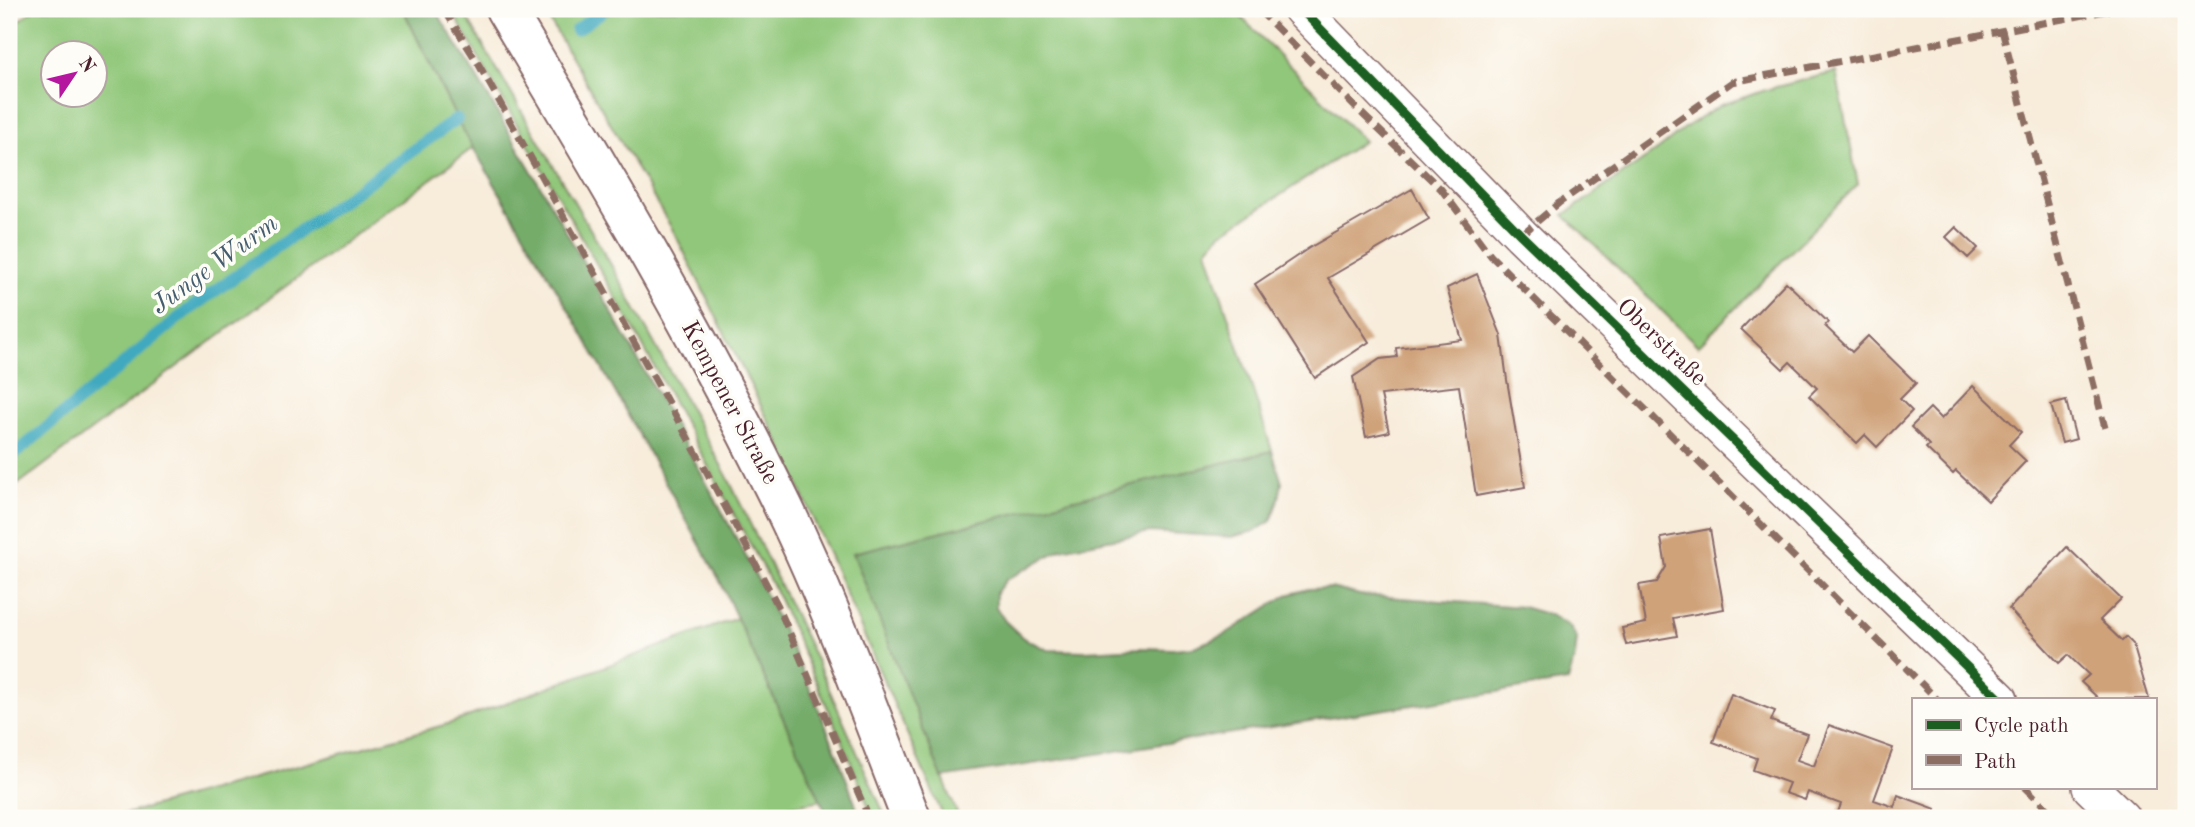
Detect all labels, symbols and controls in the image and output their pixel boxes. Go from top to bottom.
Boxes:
north arrow [38,38,108,108]
text: N [74,54,98,77]
water label: Junge Wurm [147,211,283,319]
street label: Oberstraße [1612,295,1710,391]
street label: Kempener Straße [676,317,782,489]
legend [1912,698,2156,788]
text: Cycle path [1974,716,2069,737]
text: Path [1974,752,2017,773]

